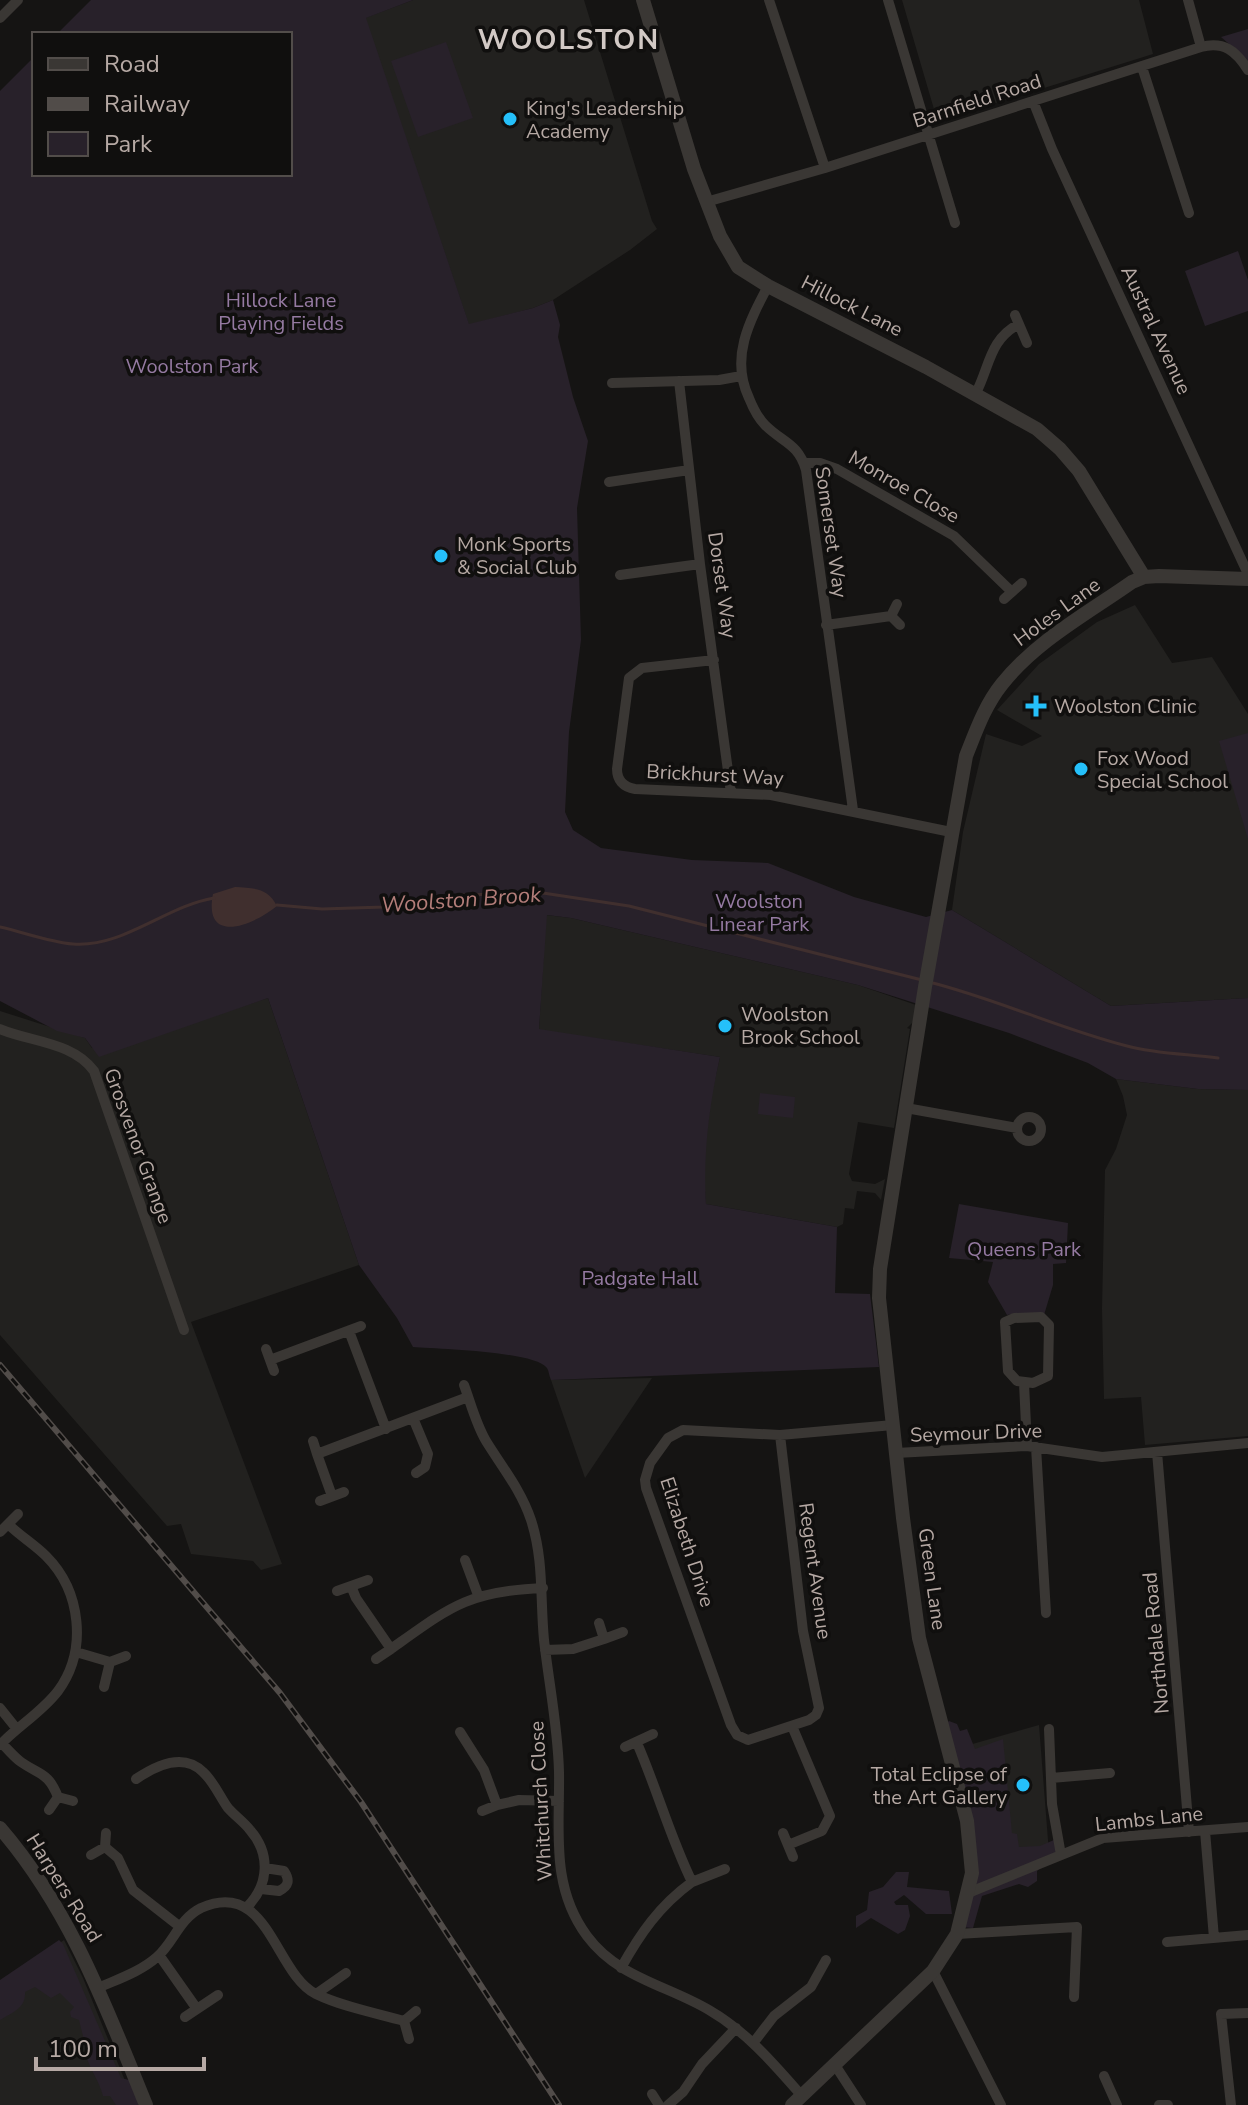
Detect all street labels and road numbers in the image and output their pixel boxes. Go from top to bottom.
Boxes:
street label: Barnfield Road [909,68,1045,134]
street label: Austral Avenue [1114,261,1198,399]
street label: Hillock Lane [797,269,907,343]
street label: Monroe Close [843,444,965,530]
street label: Somerset Way [808,465,854,600]
street label: Dorset Way [701,530,743,641]
street label: Holes Lane [1008,571,1106,653]
street label: Brickhurst Way [646,758,785,792]
street label: Grosvenor Grange [97,1065,179,1227]
street label: Seymour Drive [909,1417,1043,1449]
street label: Elizabeth Drive [653,1474,721,1610]
street label: Regent Avenue [792,1501,838,1641]
street label: Green Lane [911,1526,953,1632]
street label: Northdale Road [1136,1571,1176,1715]
street label: Whitchurch Close [523,1720,559,1882]
street label: Lambs Lane [1094,1800,1204,1838]
street label: Harpers Road [20,1828,108,1948]

